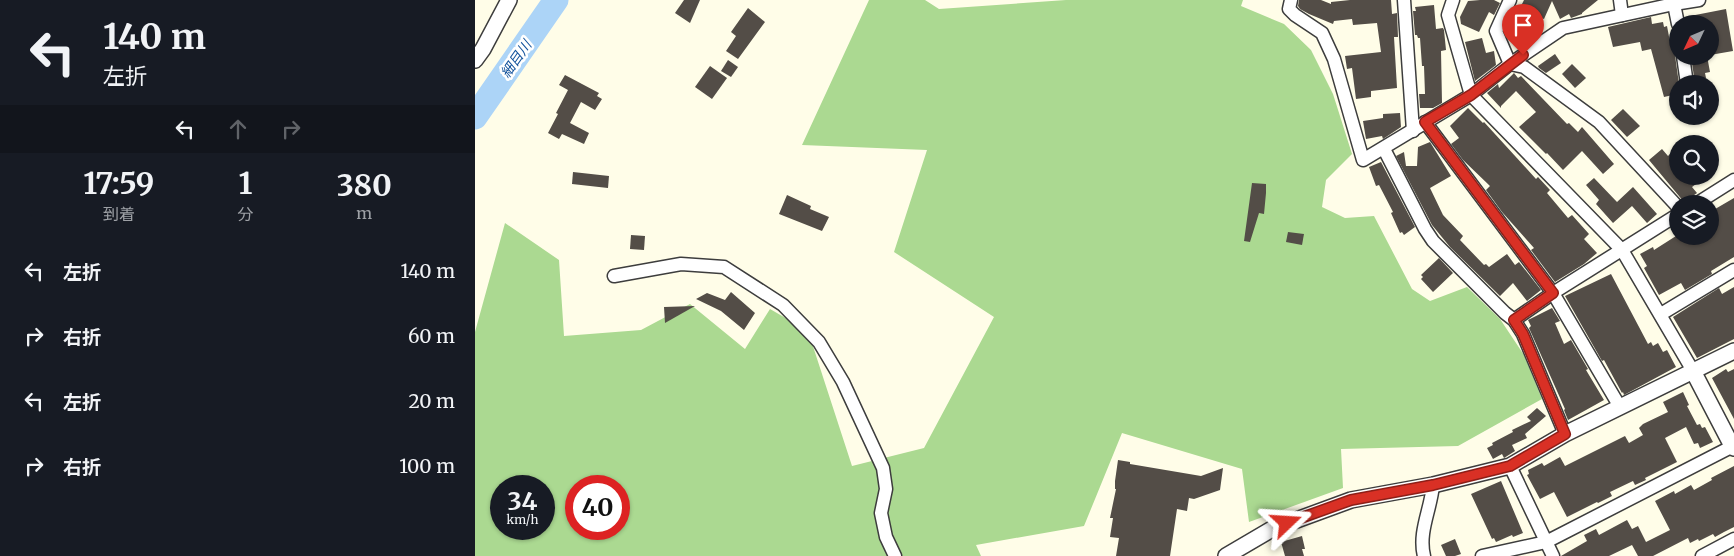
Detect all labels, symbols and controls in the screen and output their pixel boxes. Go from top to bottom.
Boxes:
pin [1502,4,1544,55]
icon: arrive [1509,11,1537,39]
text: 140 m [103,15,206,59]
north arrow [1669,15,1719,65]
map controls [1669,15,1719,245]
icon: left [20,20,85,85]
water label: 細目川 [497,35,537,81]
text: 左折 [103,62,147,90]
button: sound [1669,75,1719,125]
icon: left [171,115,199,143]
icon: ahead [224,115,252,143]
icon: right [277,115,305,143]
button: search [1669,135,1719,185]
text: 17:59 [83,164,154,202]
text: 1 [239,164,253,202]
text: 380 [337,166,392,204]
button: layers [1669,195,1719,245]
text: m [356,203,372,223]
text: 到着 [103,204,135,224]
text: 分 [238,204,254,224]
icon: left [20,257,48,285]
text: 140 m [400,259,455,283]
text: 左折 [63,260,101,284]
icon: right [20,322,48,350]
text: 60 m [408,324,455,348]
text: 右折 [63,325,101,349]
icon: left [20,387,48,415]
text: 20 m [408,389,455,413]
text: 左折 [63,390,101,414]
icon: right [20,452,48,480]
text: 100 m [399,454,455,478]
text: 右折 [63,455,101,479]
speed limit sign: 40 [565,475,630,540]
text: 34 [508,485,537,517]
position arrow [1260,496,1312,548]
text: km/h [507,512,538,527]

